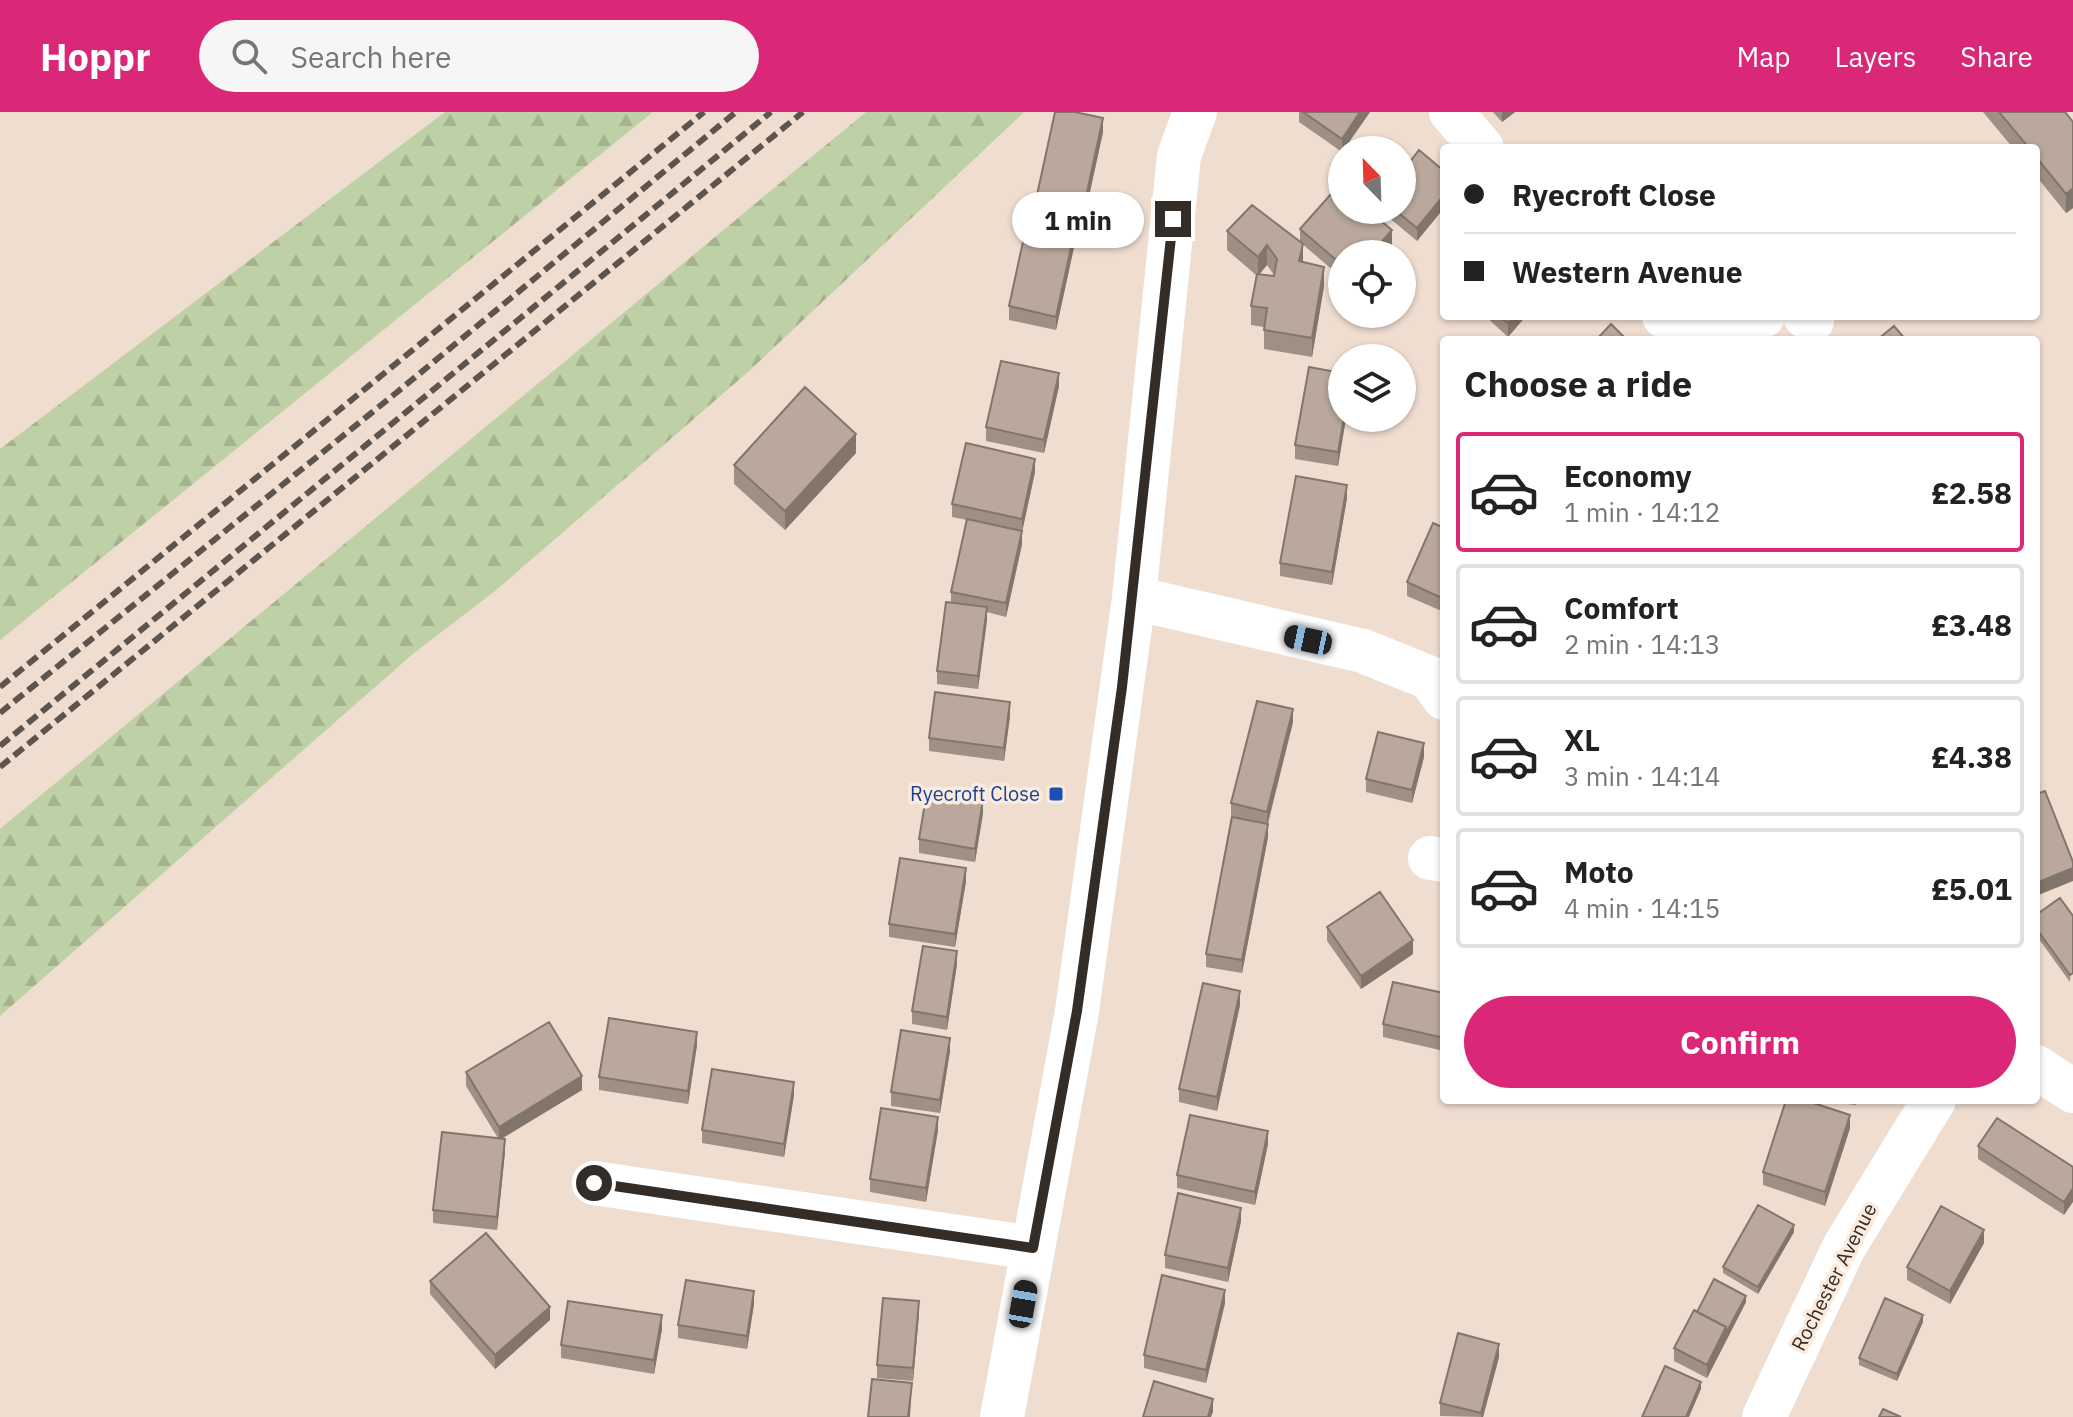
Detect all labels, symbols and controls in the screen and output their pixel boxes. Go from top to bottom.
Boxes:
search box [199,20,759,92]
text: Hoppr [40,32,151,81]
icon: search [227,34,271,78]
text: Search here [291,37,451,76]
text: Map [1736,38,1790,75]
text: Layers [1834,38,1916,75]
text: Share [1960,38,2033,75]
north arrow [1328,136,1416,224]
map controls [1328,136,1416,432]
text: Ryecroft Close [1512,175,1716,214]
callout: 1 min [1013,191,1145,247]
route end [1155,201,1191,237]
text: 1 min [1044,203,1112,237]
button: locate [1328,240,1416,328]
text: Western Avenue [1512,252,1743,291]
button: layers [1328,344,1416,432]
text: Choose a ride [1464,360,1692,407]
icon: car [1468,456,1540,528]
text: Economy [1564,456,1692,495]
text: £2.58 [1931,473,2012,512]
text: 1 min · 14:12 [1564,495,1720,529]
icon: car [1468,588,1540,660]
text: Comfort [1564,588,1679,627]
text: £3.48 [1931,605,2012,644]
car [1282,623,1334,657]
text: 2 min · 14:13 [1564,627,1720,661]
icon: car [1468,720,1540,792]
text: XL [1564,720,1600,759]
text: £4.38 [1931,737,2012,776]
text: 3 min · 14:14 [1564,759,1720,793]
place label: Ryecroft Close [910,780,1040,807]
marker: Ryecroft Close [1047,785,1065,803]
icon: car [1468,852,1540,924]
text: Moto [1564,852,1634,891]
text: £5.01 [1931,869,2012,908]
text: 4 min · 14:15 [1564,891,1720,925]
button: Confirm [1464,996,2016,1088]
route start [576,1165,612,1201]
street label: Rochester Avenue [1785,1198,1882,1355]
car [1007,1278,1039,1330]

